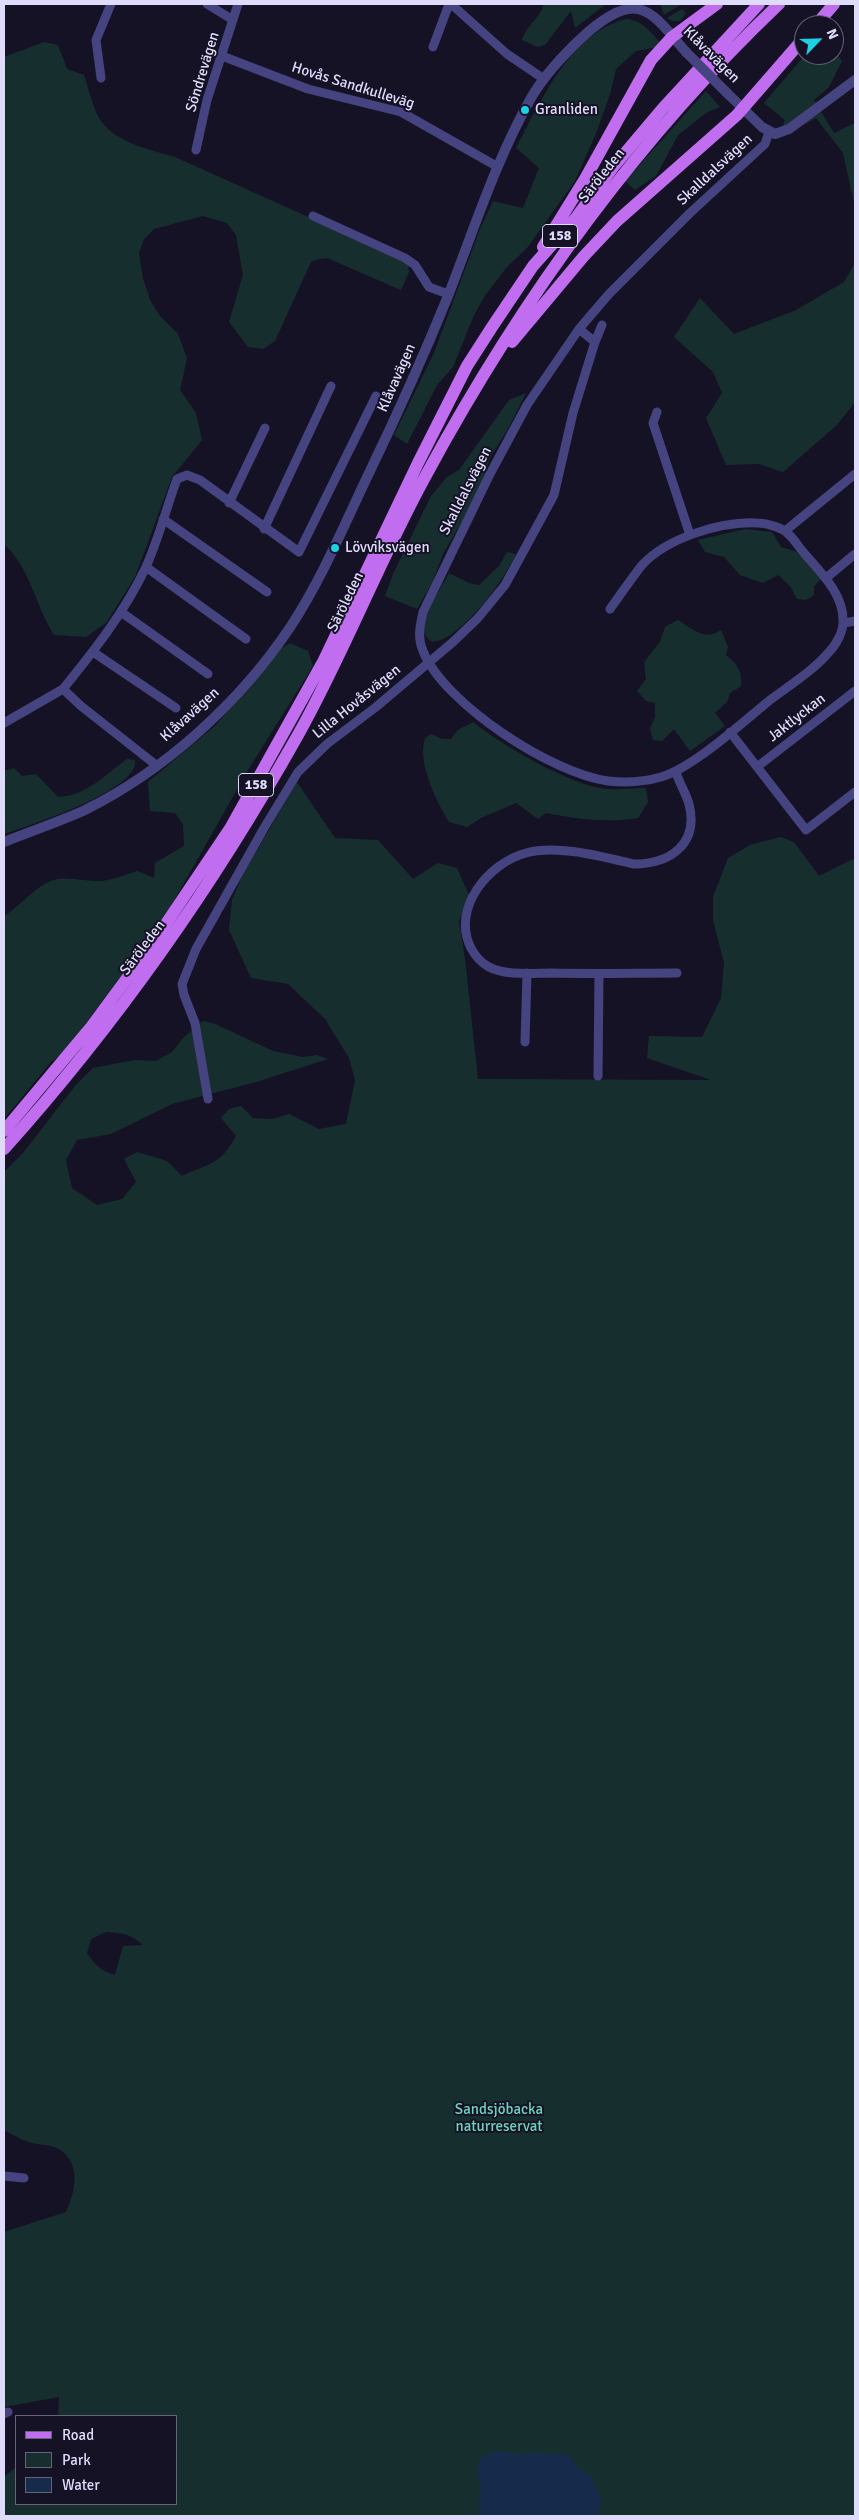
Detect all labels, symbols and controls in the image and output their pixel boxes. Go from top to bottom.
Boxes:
north arrow [794,15,844,65]
street label: Klåvavägen [679,23,743,87]
text: N [822,26,842,42]
street label: Söndrevägen [182,30,224,114]
street label: Hovås Sandkulleväg [289,59,417,113]
place label: Granliden [535,101,598,119]
marker: Granliden [519,104,531,116]
street label: Skalldalsvägen [674,131,756,209]
street label: Säröleden [575,145,629,207]
road number: 158 [542,225,578,248]
street label: Klåvavägen [374,341,420,415]
street label: Skalldalsvägen [436,444,496,538]
place label: Lövviksvägen [345,539,430,557]
marker: Lövviksvägen [329,542,341,554]
street label: Säröleden [324,569,368,635]
street label: Lilla Hovåsvägen [309,661,405,743]
street label: Klåvavägen [157,684,223,746]
street label: Jaktlyckan [765,690,829,746]
road number: 158 [238,774,274,796]
street label: Säröleden [116,917,170,979]
park label: Sandsjöbacka naturreservat [455,2101,543,2136]
legend [15,2415,178,2505]
text: Road [62,2426,94,2444]
text: Park [62,2451,91,2469]
text: Water [62,2476,100,2494]

